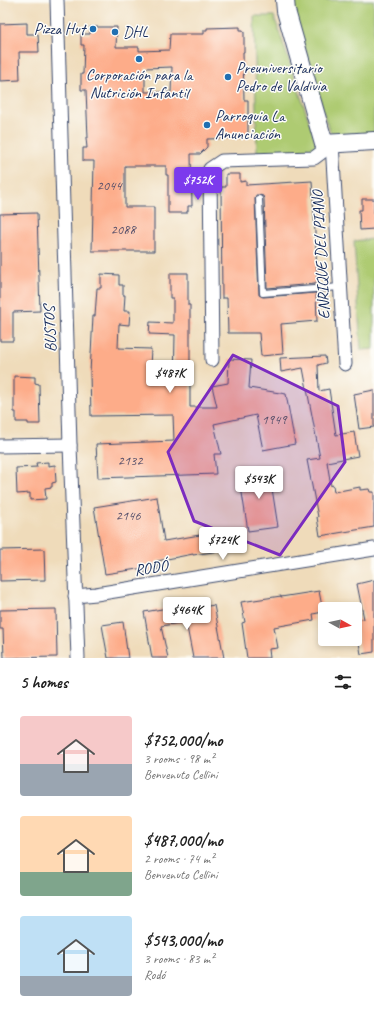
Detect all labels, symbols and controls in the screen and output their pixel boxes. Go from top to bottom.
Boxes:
place label: Pizza Hut [34,19,88,39]
place label: DHL [123,22,148,42]
marker: Pizza Hut [88,24,98,34]
marker: DHL [110,27,120,37]
marker: Corporación para la Nutrición Infantil [134,54,144,64]
place label: Preuniversitario Pedro de Valdivia [236,58,328,96]
place label: Corporación para la Nutrición Infantil [86,65,194,103]
marker: Preuniversitario Pedro de Valdivia [223,72,233,82]
place label: Parroquia La Anunciación [215,106,286,144]
marker: Parroquia La Anunciación [202,120,212,130]
pin: $752K [170,167,226,201]
text: $752K [183,172,213,188]
house number: 2044 [96,177,123,194]
street label: ENRIQUE DEL PIANO [308,188,334,320]
house number: 2088 [110,221,137,238]
street label: BUSTOS [39,302,61,352]
pin: $487K [142,360,198,394]
text: $487K [155,365,185,381]
house number: 1949 [261,411,288,428]
house number: 2132 [117,452,144,469]
pin: $543K [231,466,287,500]
text: $543K [244,471,274,487]
house number: 2146 [115,507,141,524]
pin: $724K [195,527,251,561]
text: $724K [208,532,238,548]
street label: RODÓ [133,555,171,581]
pin: $464K [159,597,215,631]
text: $464K [172,602,202,618]
north arrow [318,602,362,646]
map controls [318,602,362,646]
icon: filters [332,671,354,693]
text: 5 homes [20,672,68,693]
text: $752,000/mo [144,730,222,751]
icon: home [52,732,100,780]
text: 3 rooms · 98 m² [144,751,214,767]
text: Benvenuto Cellini [144,767,218,783]
text: $487,000/mo [144,830,223,851]
icon: home [52,832,100,880]
text: 2 rooms · 74 m² [144,851,214,867]
text: Benvenuto Cellini [144,867,218,883]
text: $543,000/mo [144,930,222,951]
icon: home [52,932,100,980]
text: 3 rooms · 83 m² [144,951,214,967]
text: Rodó [144,967,165,983]

